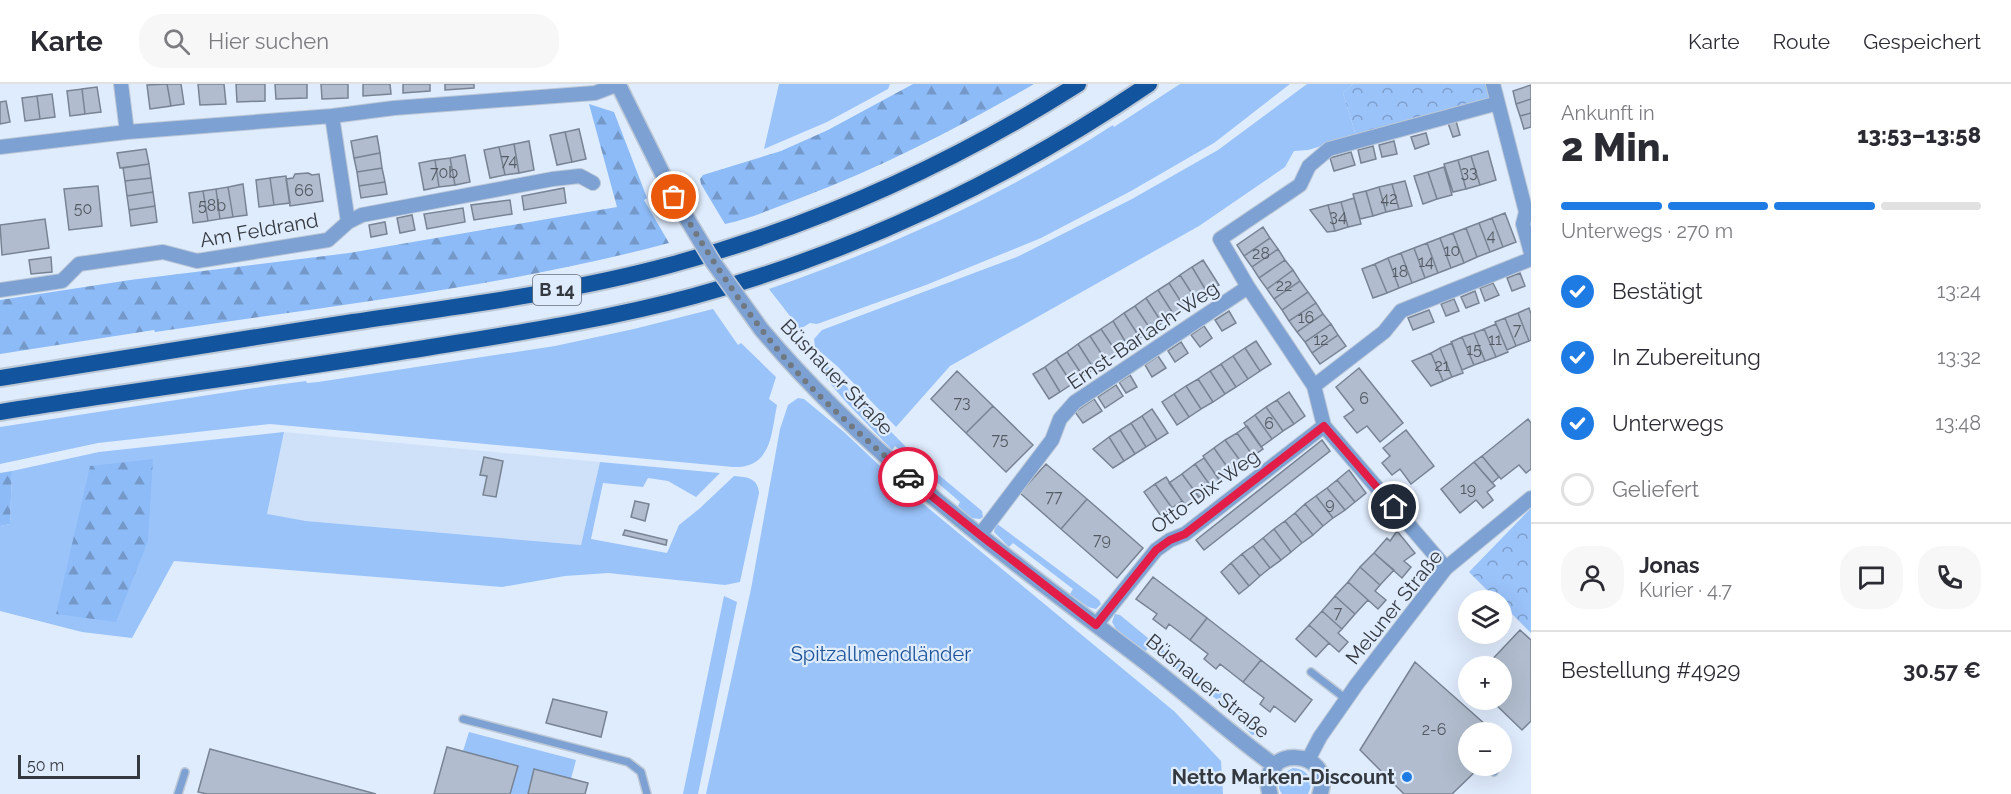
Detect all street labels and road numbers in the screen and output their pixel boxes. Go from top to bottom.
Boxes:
street label: Am Feldrand [198,208,320,252]
road number: B 14 [533,275,581,305]
street label: Ernst-Barlach-Weg [1063,276,1223,394]
street label: Büsnauer Straße [776,314,899,440]
street label: Otto-Dix-Weg [1146,444,1264,538]
street label: Meluner Straße [1340,545,1448,669]
street label: Büsnauer Straße [1141,629,1275,743]

